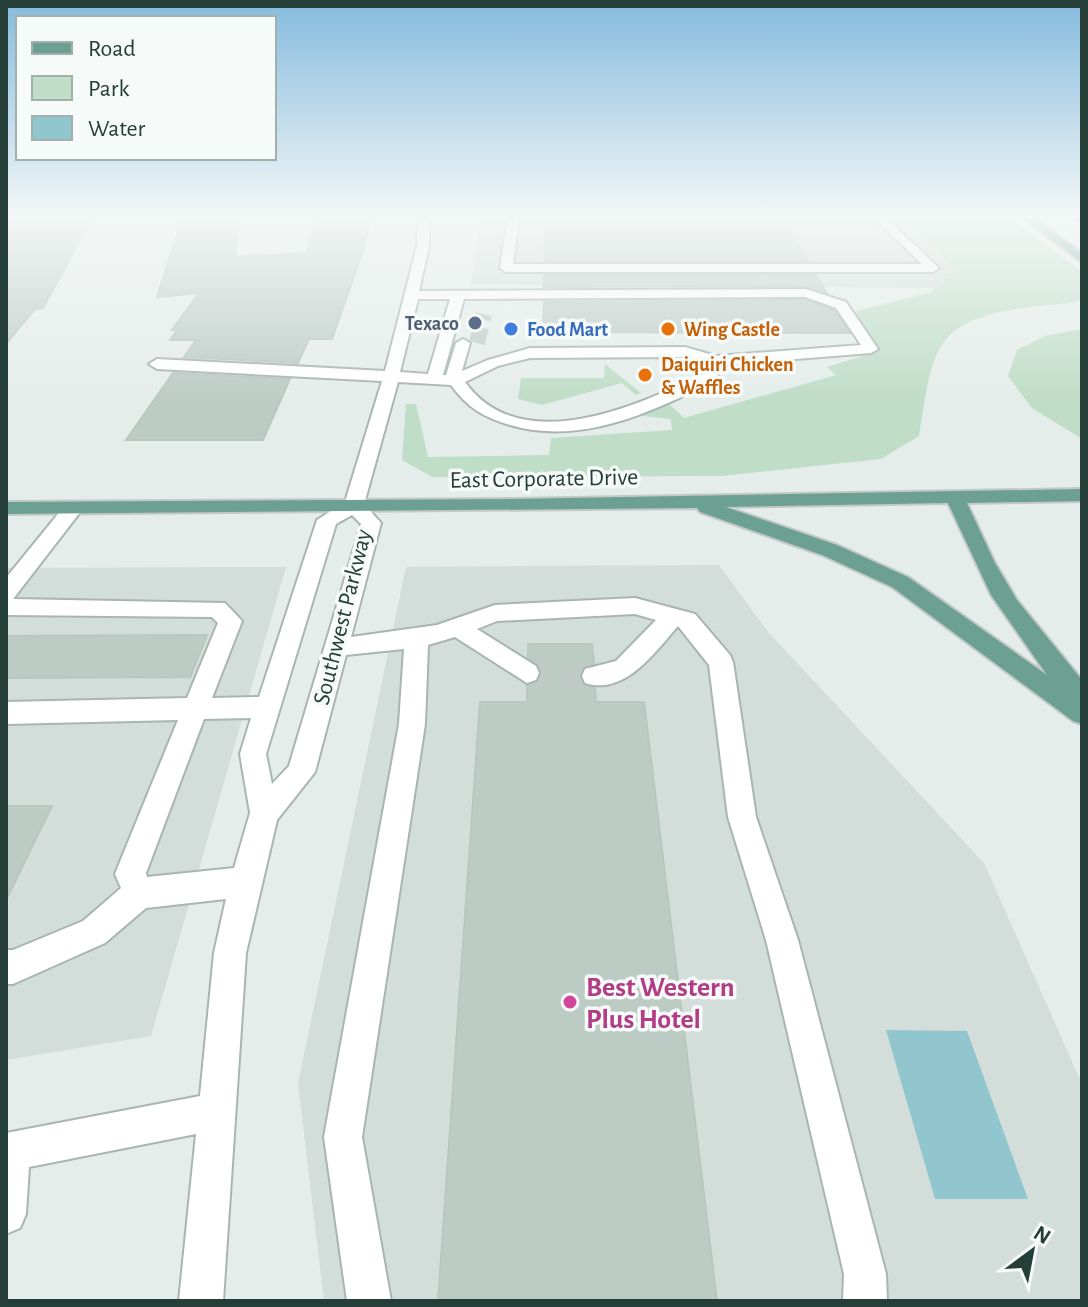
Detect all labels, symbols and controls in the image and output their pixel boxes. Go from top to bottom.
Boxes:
legend [16,16,276,160]
text: Road [88,37,136,61]
text: Park [88,77,129,101]
text: Water [88,117,146,141]
place label: Texaco [405,314,459,334]
marker: Texaco [466,314,484,332]
marker: Food Mart [502,320,520,338]
place label: Food Mart [527,320,608,340]
marker: Wing Castle [659,320,677,338]
place label: Wing Castle [684,320,780,340]
place label: Daiquiri Chicken & Waffles [661,355,794,398]
marker: Daiquiri Chicken & Waffles [636,366,654,384]
street label: East Corporate Drive [450,465,639,493]
street label: Southwest Parkway [310,527,376,708]
place label: Best Western Plus Hotel [586,974,735,1034]
marker: Best Western Plus Hotel [561,993,579,1011]
north arrow [992,1211,1072,1291]
text: N [1030,1222,1054,1248]

